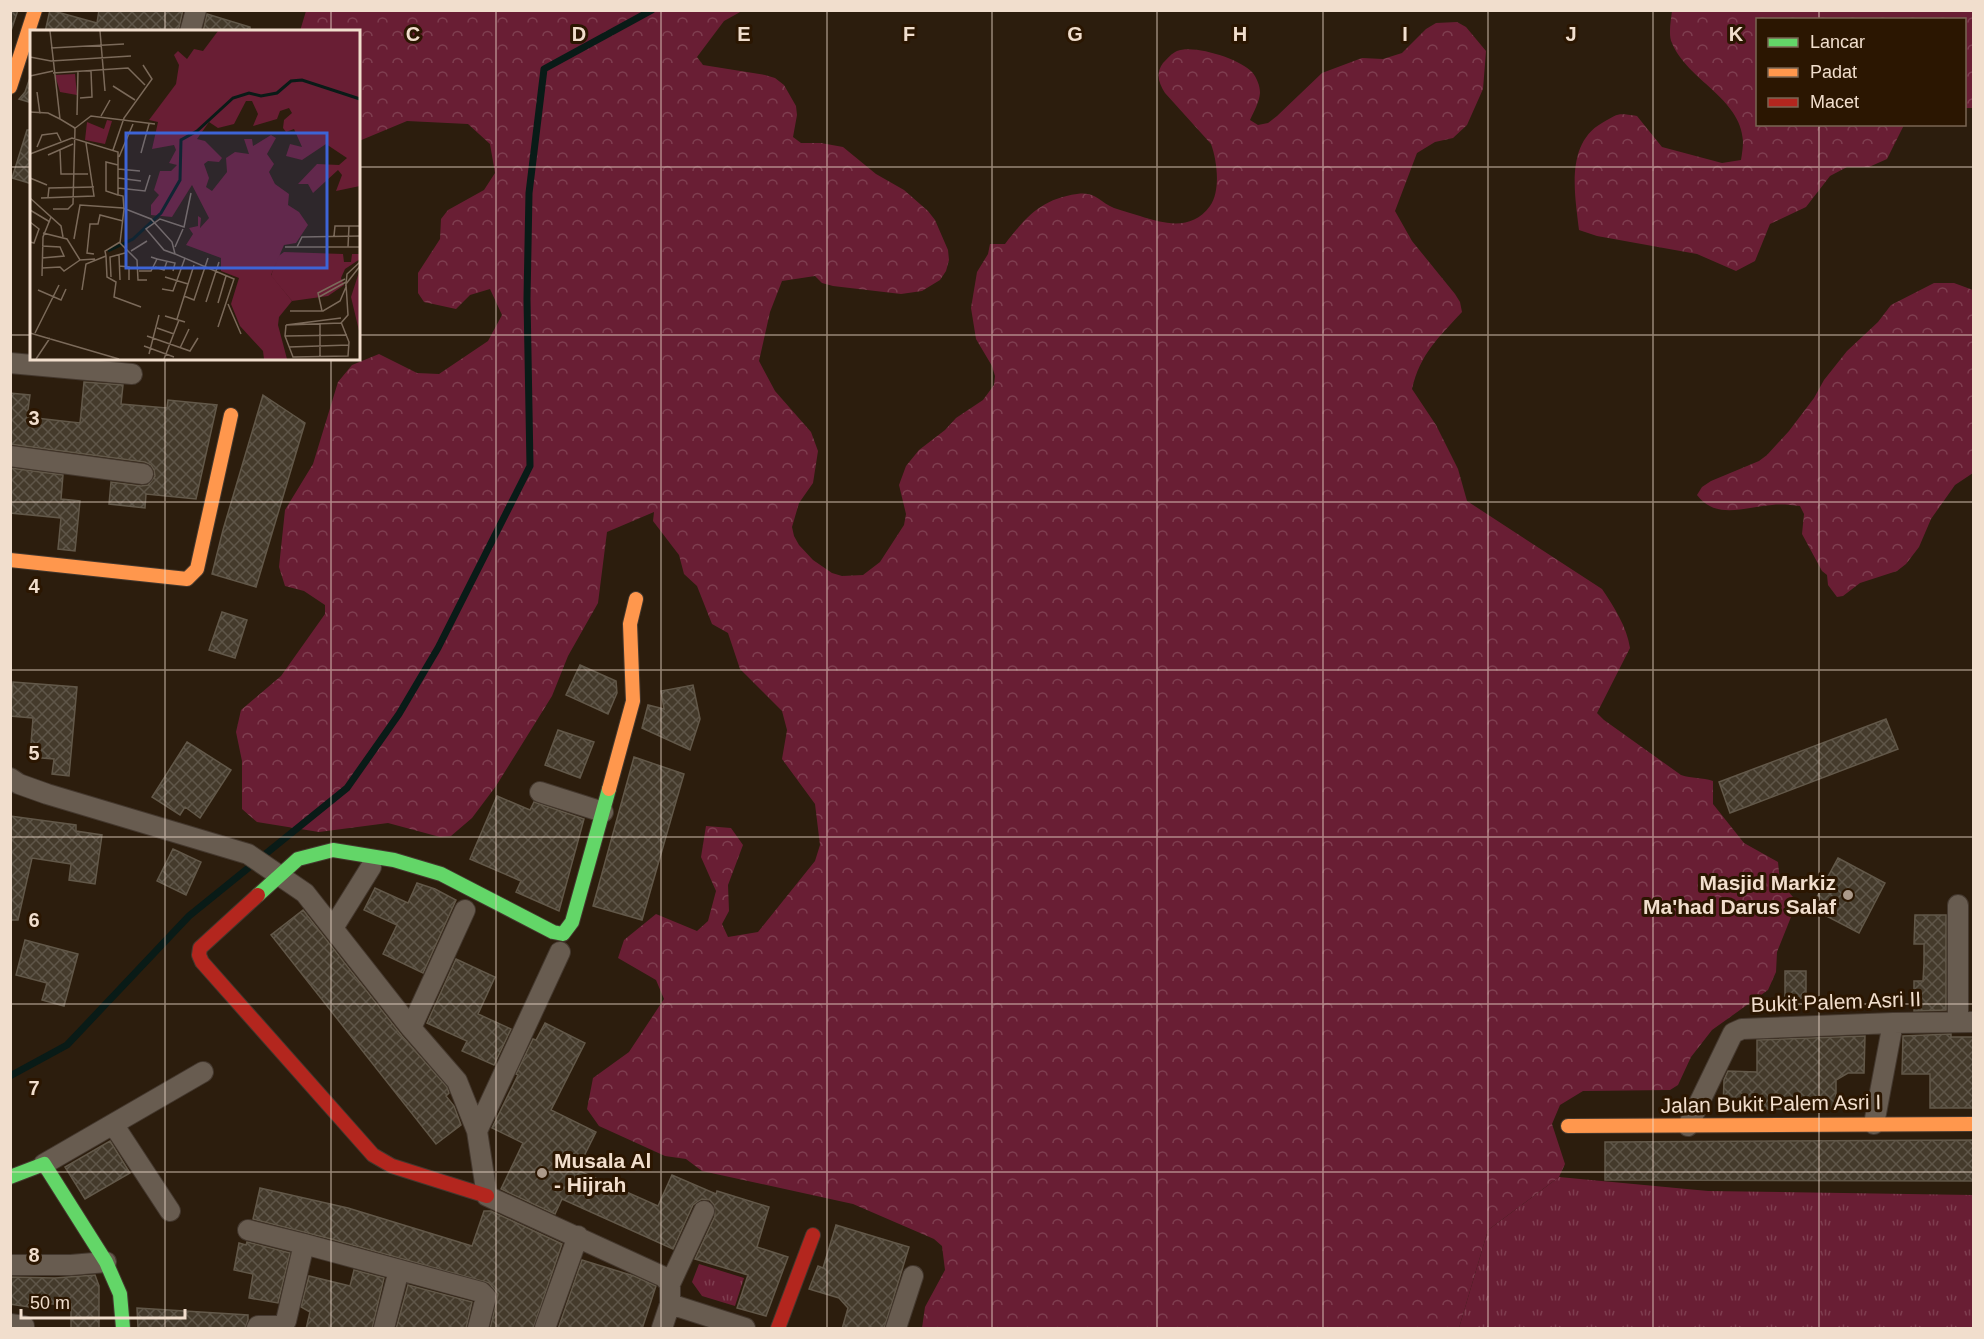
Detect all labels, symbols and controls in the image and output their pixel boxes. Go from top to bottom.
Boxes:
legend [1756,18,1966,126]
text: C [406,23,420,45]
text: D [572,23,586,45]
text: E [737,23,751,45]
text: F [903,23,915,45]
text: G [1067,23,1083,45]
text: H [1233,23,1247,45]
text: I [1402,23,1408,45]
text: J [1565,23,1577,45]
text: K [1729,23,1744,45]
inset map [30,30,360,360]
text: Lancar [1810,32,1865,52]
text: Padat [1810,62,1857,82]
text: Macet [1810,92,1859,112]
text: 3 [28,407,40,429]
text: 4 [28,575,40,597]
text: 5 [28,742,40,764]
place label: Masjid Markiz Ma'had Darus Salaf [1643,871,1837,918]
marker: Masjid Markiz Ma'had Darus Salaf [1841,888,1855,902]
text: 6 [28,909,40,931]
street label: Bukit Palem Asri II [1750,987,1922,1016]
text: 7 [28,1077,40,1099]
street label: Jalan Bukit Palem Asri I [1661,1090,1881,1117]
place label: Musala Al - Hijrah [554,1149,651,1196]
marker: Musala Al - Hijrah [535,1166,549,1180]
text: 8 [28,1244,40,1266]
scale bar [21,1282,184,1320]
text: 50 m [30,1293,70,1313]

